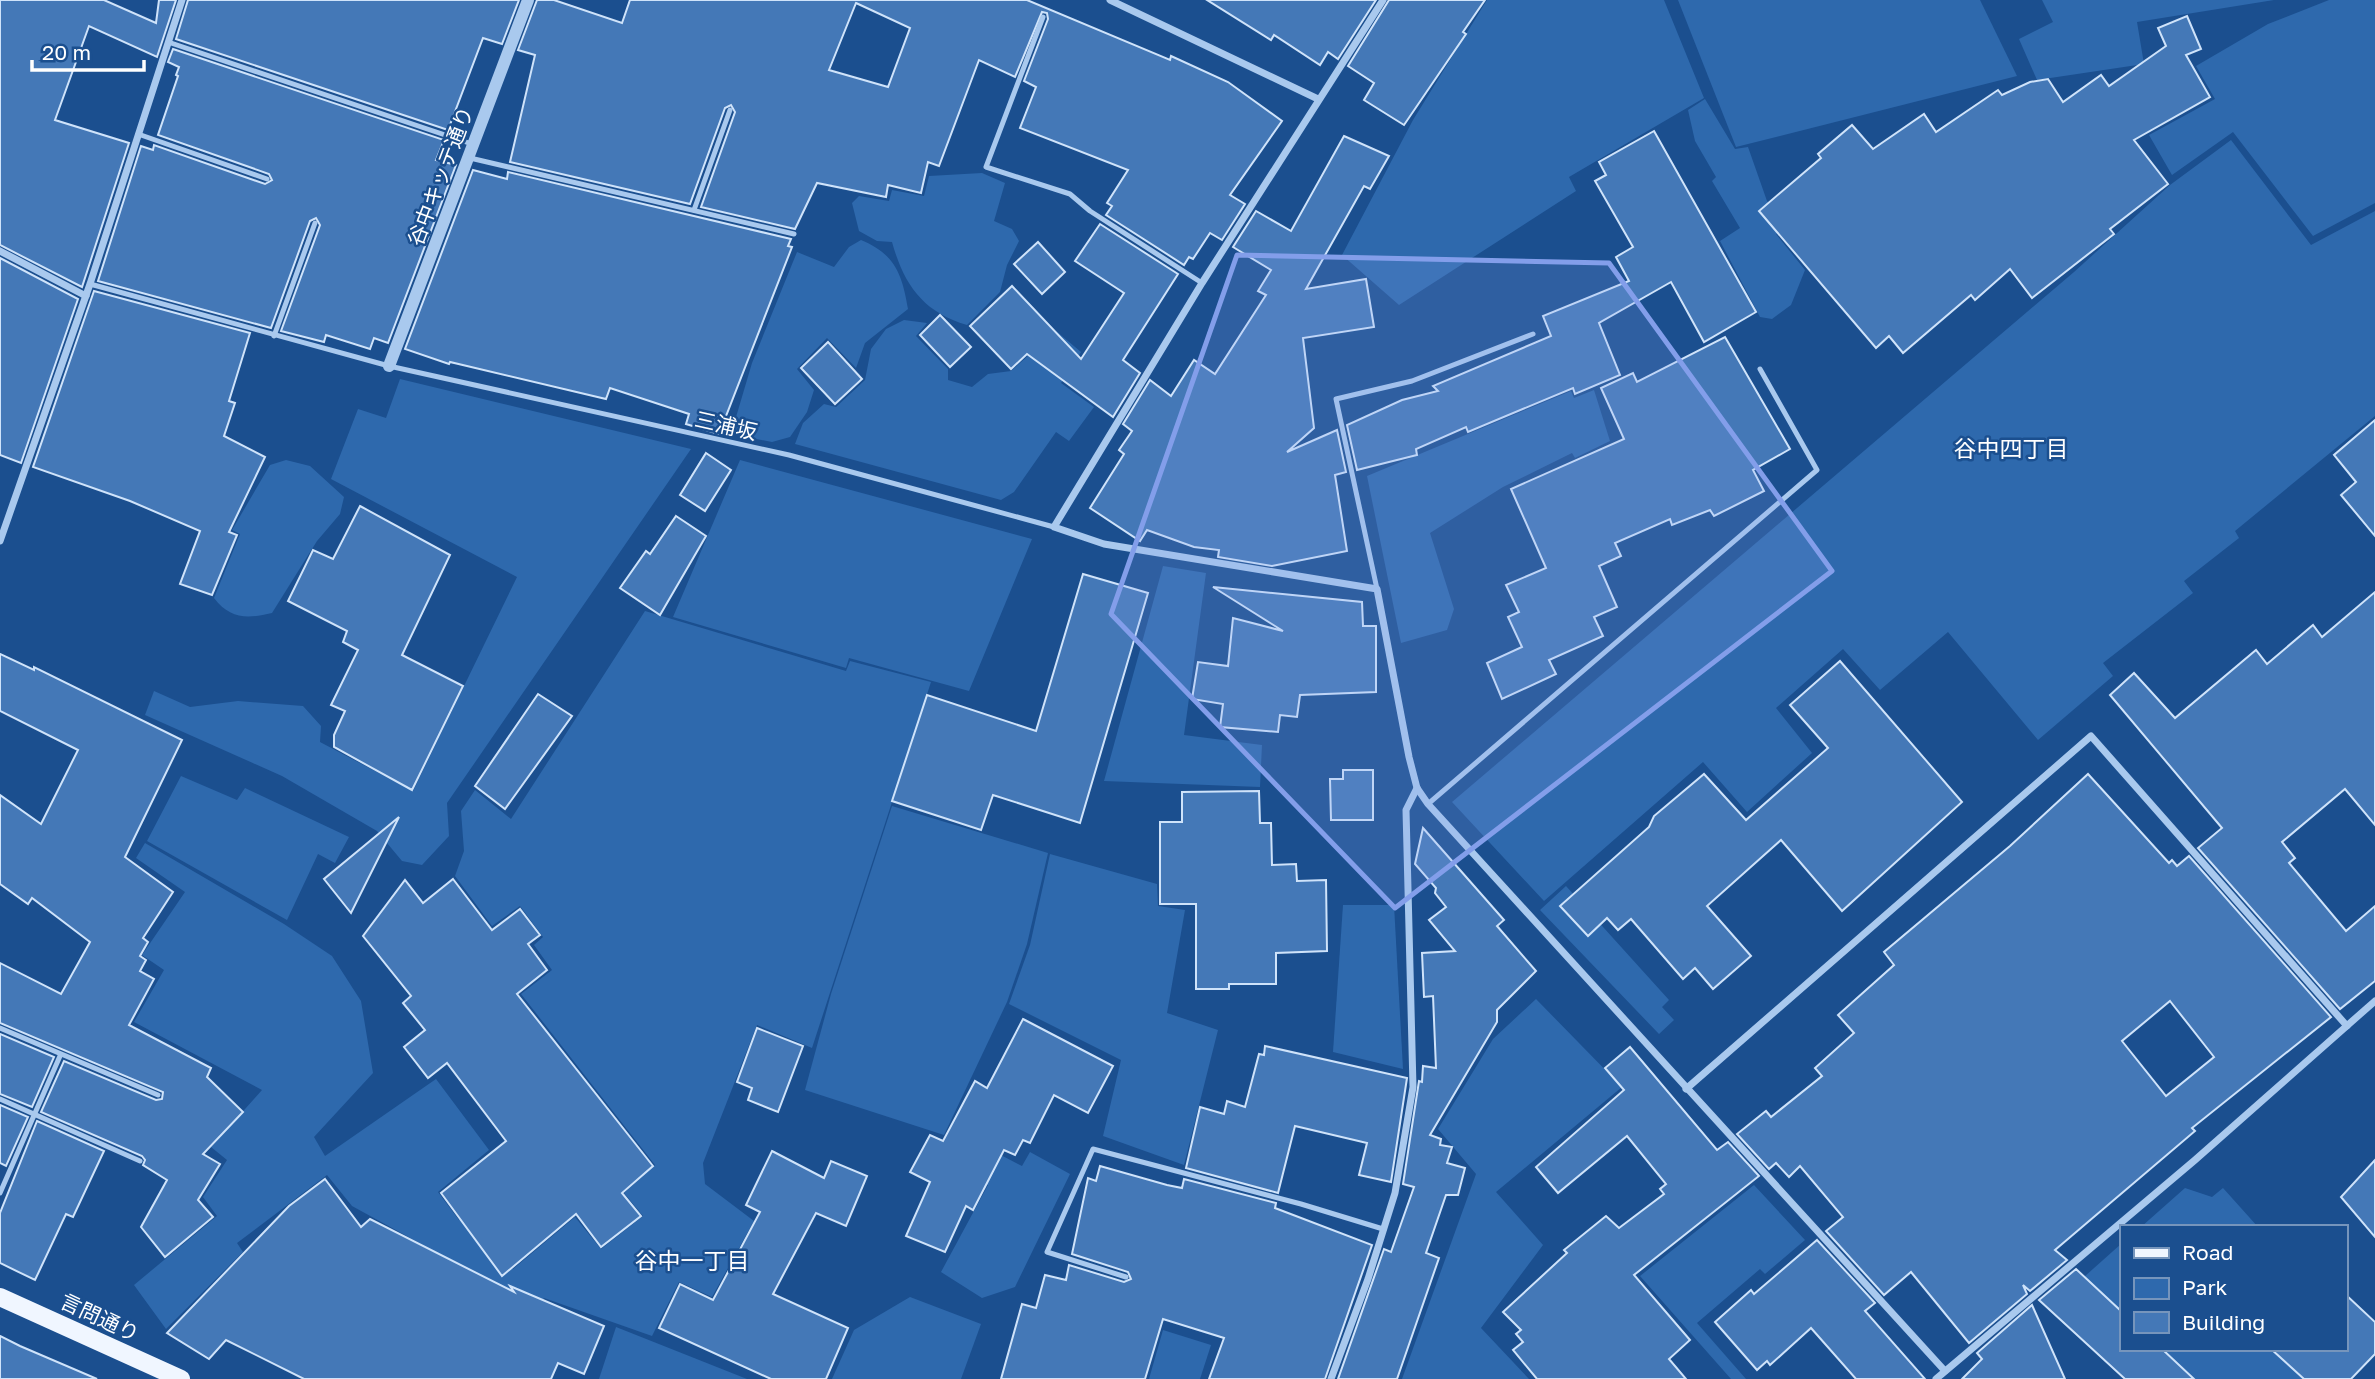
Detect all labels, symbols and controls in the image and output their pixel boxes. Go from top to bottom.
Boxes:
scale bar [32,28,144,72]
text: 20 m [42,39,91,65]
street label: 谷中キッテ通り [402,103,478,249]
street label: 三浦坂 [692,405,760,445]
district label: 谷中四丁目 [1954,434,2069,462]
legend [2120,1225,2347,1351]
text: Road [2182,1239,2233,1265]
district label: 谷中一丁目 [635,1246,750,1274]
text: Park [2182,1274,2228,1300]
street label: 言問通り [56,1287,144,1347]
text: Building [2182,1309,2265,1335]

